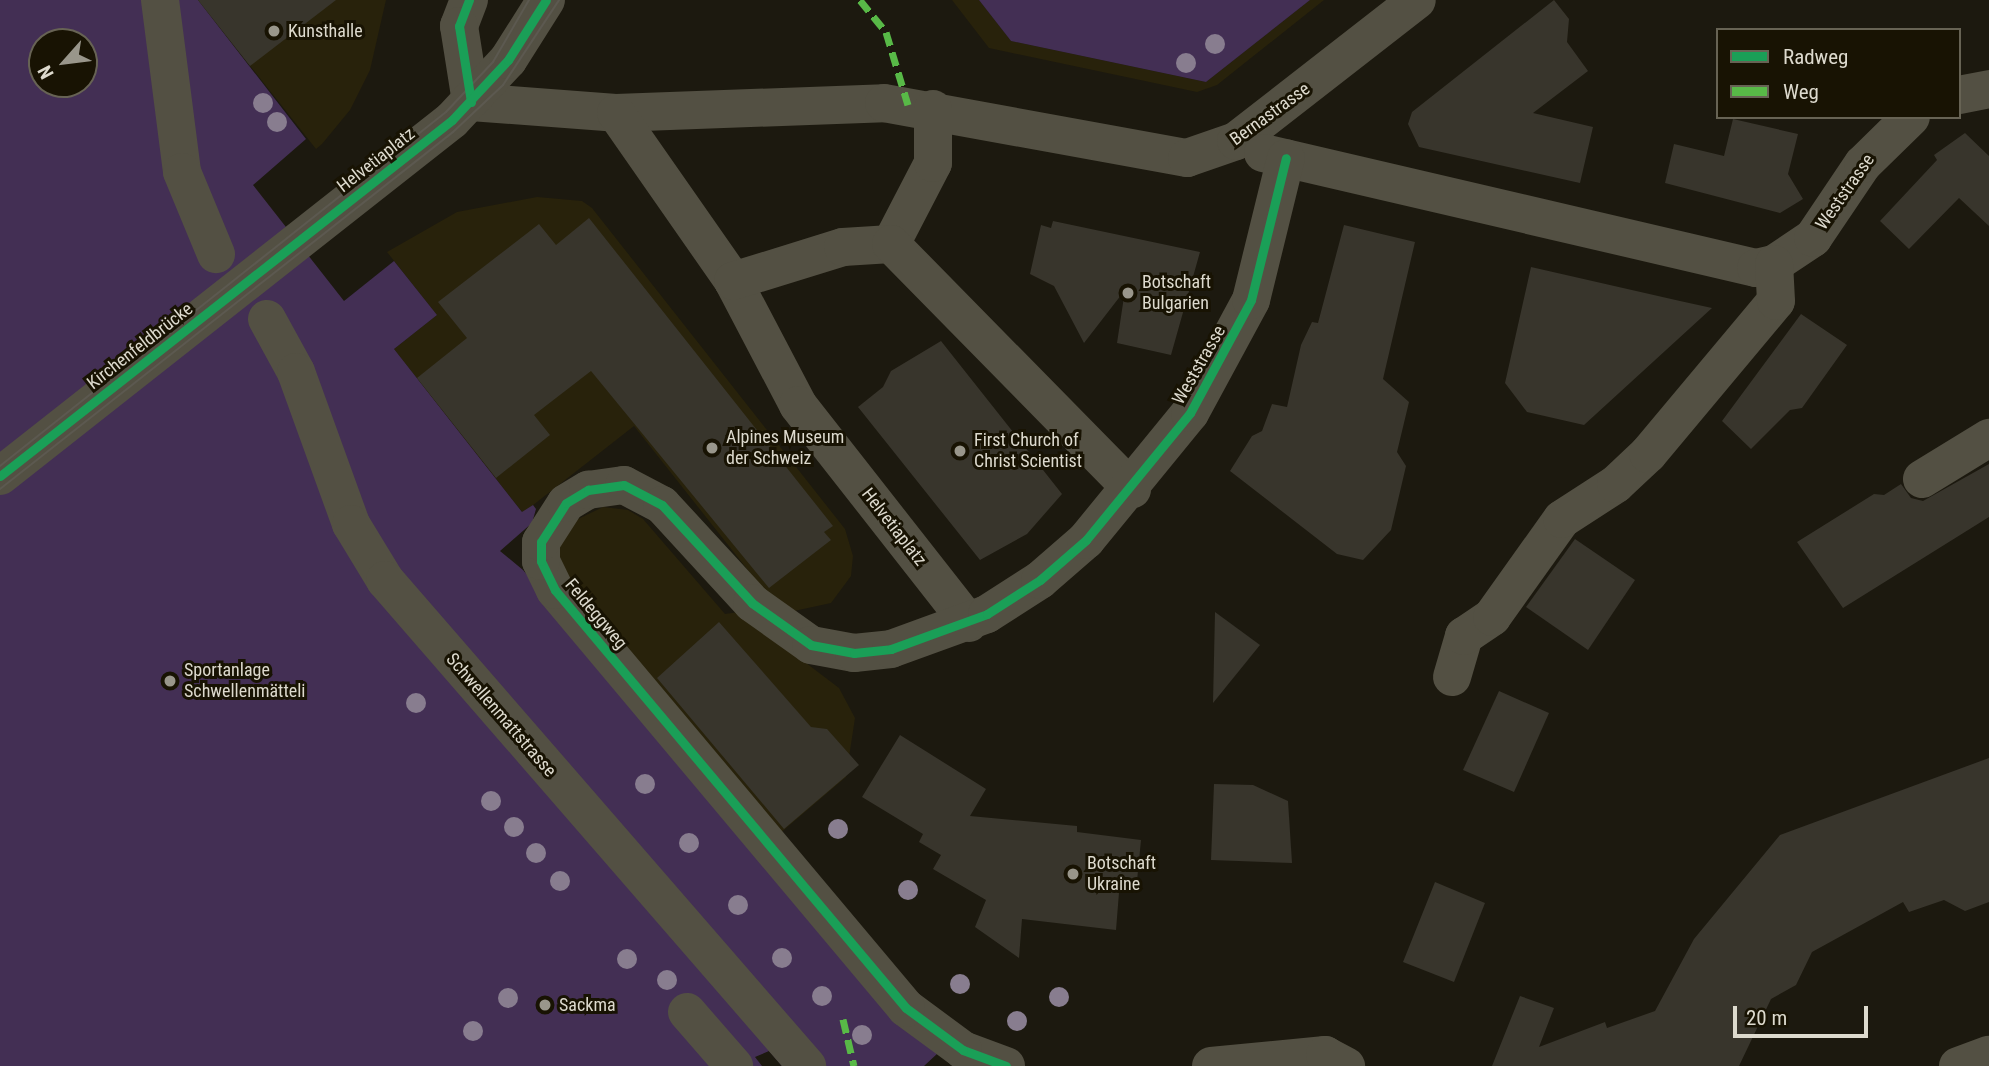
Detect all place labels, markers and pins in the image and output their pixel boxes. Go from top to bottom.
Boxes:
place label: Kunsthalle [288,20,363,42]
marker: Kunsthalle [266,23,282,39]
place label: Botschaft Bulgarien [1142,272,1211,314]
marker: Botschaft Bulgarien [1120,285,1136,301]
place label: Alpines Museum der Schweiz [726,427,844,470]
place label: First Church of Christ Scientist [974,430,1082,472]
marker: Alpines Museum der Schweiz [704,440,720,456]
marker: First Church of Christ Scientist [952,443,968,459]
place label: Sportanlage Schwellenmätteli [184,660,305,702]
marker: Sportanlage Schwellenmätteli [162,673,178,689]
place label: Botschaft Ukraine [1087,853,1156,896]
marker: Botschaft Ukraine [1065,866,1081,882]
place label: Sackma [559,994,616,1016]
marker: Sackma [537,997,553,1013]

